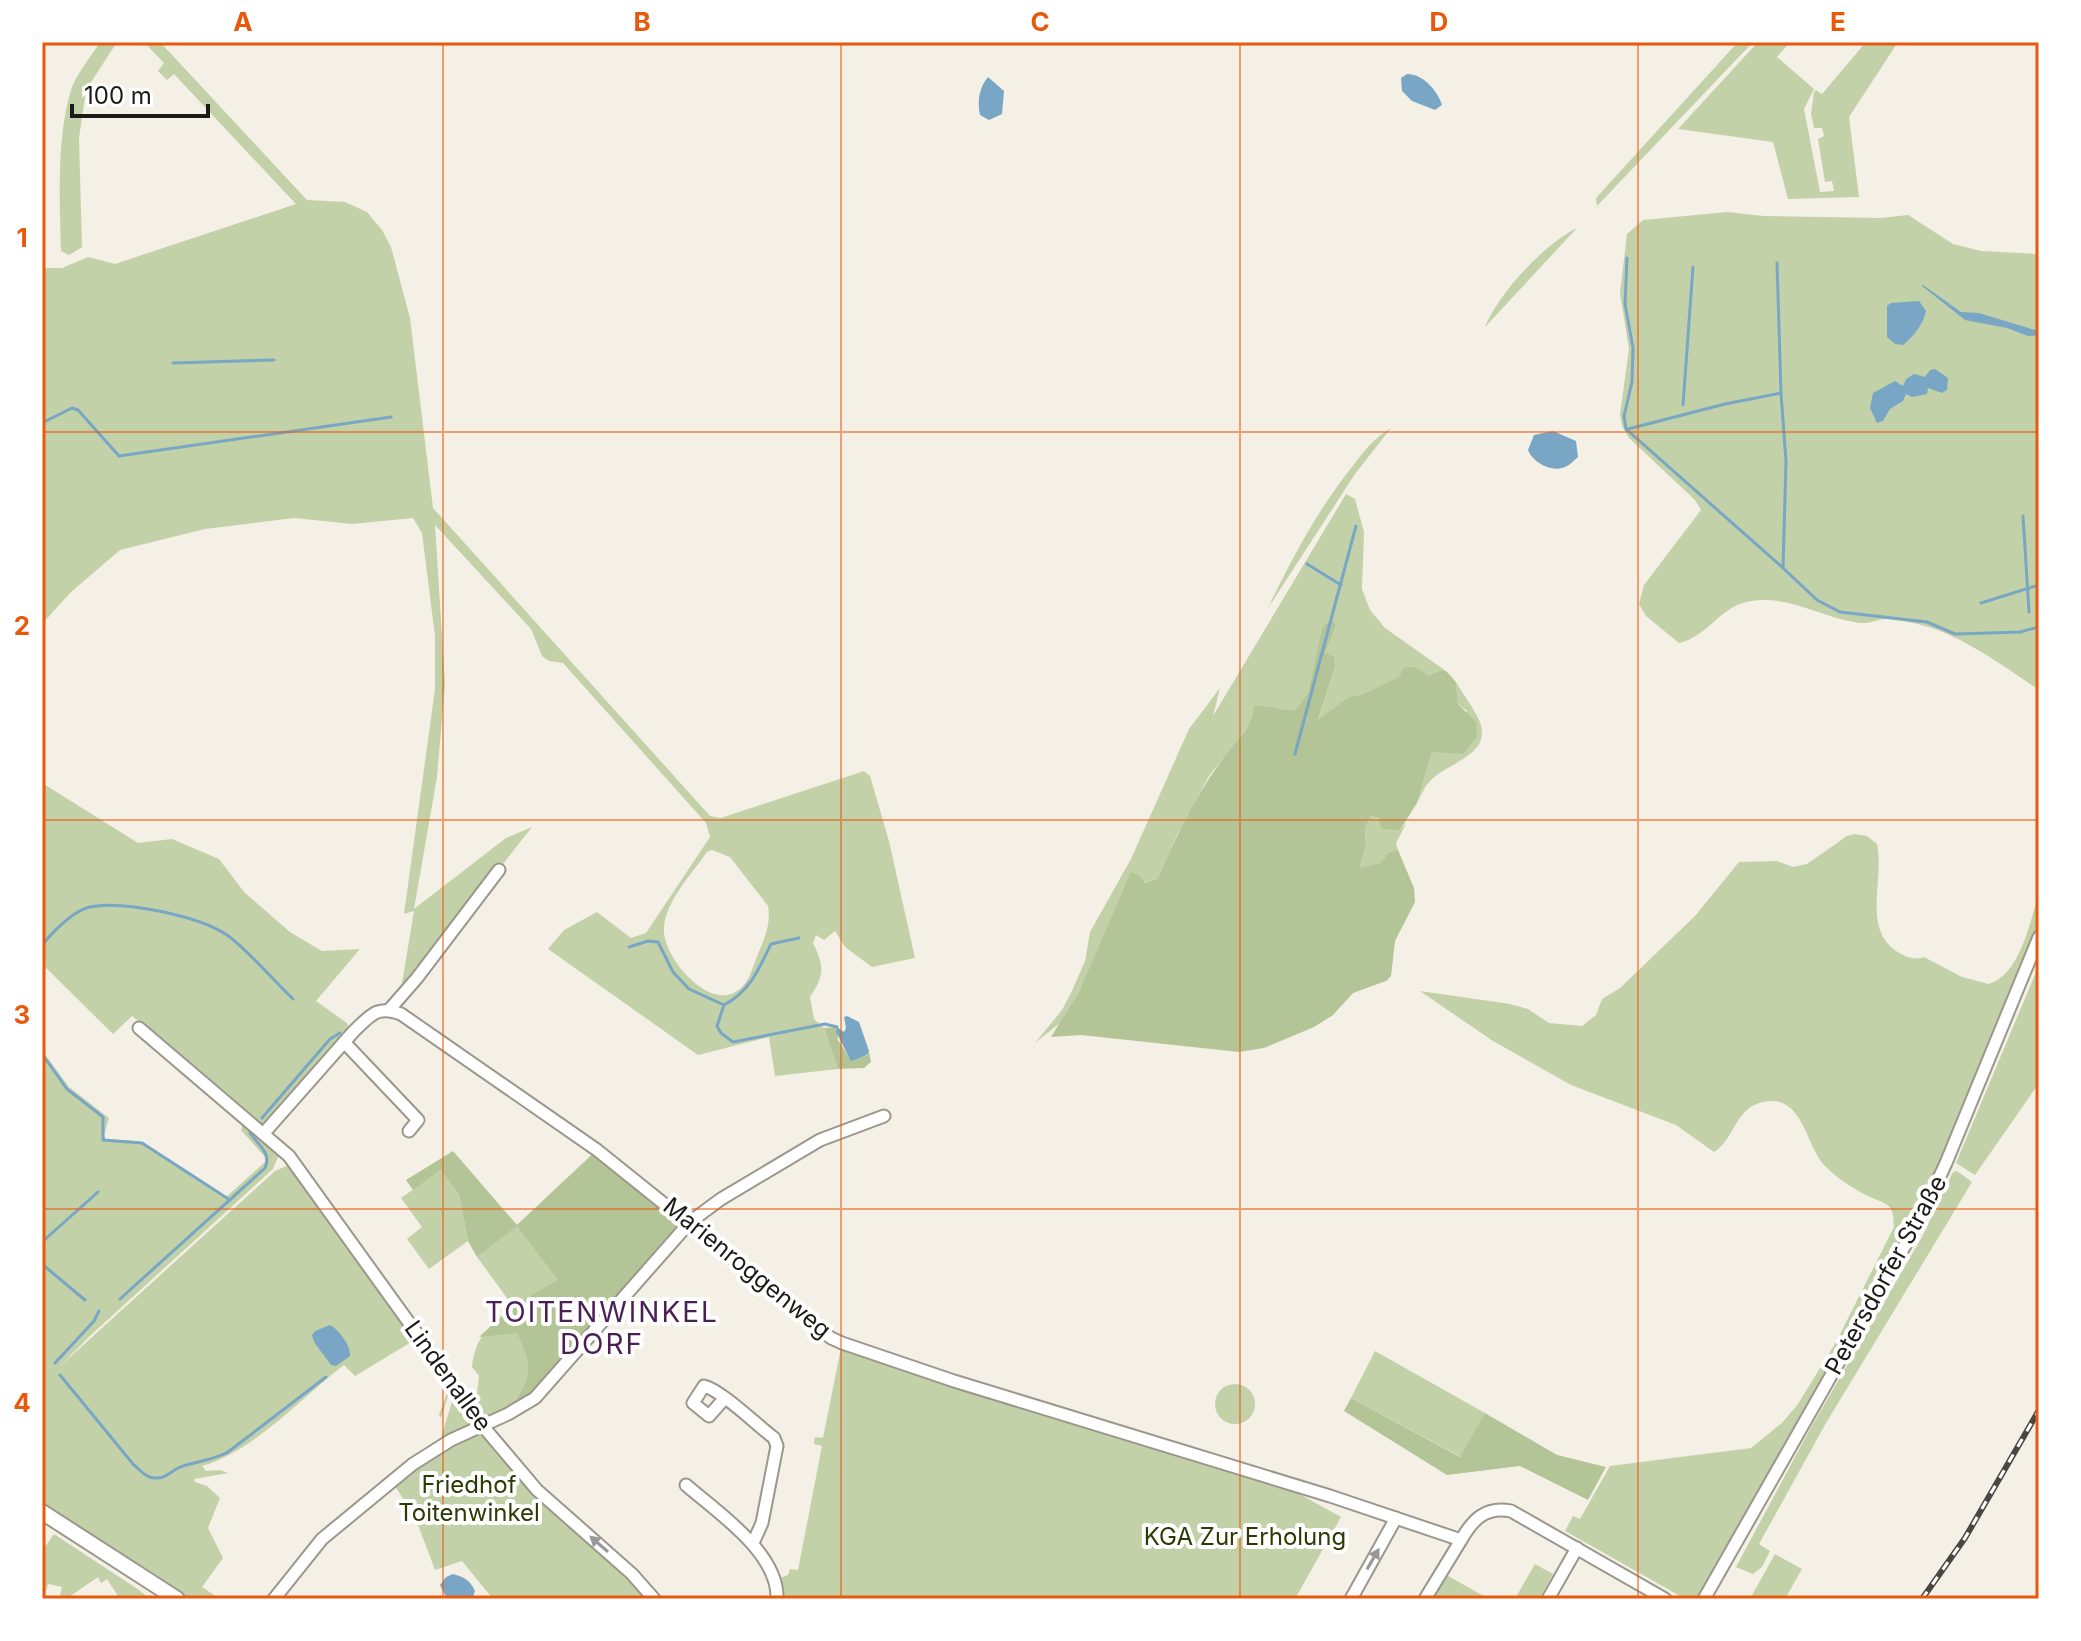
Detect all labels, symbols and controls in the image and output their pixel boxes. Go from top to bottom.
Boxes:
text: A [233,6,253,37]
text: B [633,6,651,37]
text: C [1030,6,1050,37]
text: D [1430,6,1448,37]
text: E [1830,6,1846,37]
scale bar [72,68,208,118]
text: 100 m [84,81,152,110]
text: 1 [16,222,28,253]
text: 2 [14,610,30,641]
text: 3 [14,999,30,1030]
street label: Petersdorfer Straße [1819,1170,1952,1380]
street label: Marienroggenweg [658,1191,837,1344]
district label: TOITENWINKEL DORF [485,1295,719,1361]
street label: Lindenallee [399,1315,498,1437]
text: 4 [13,1387,31,1418]
park label: Friedhof Toitenwinkel [398,1470,540,1527]
park label: KGA Zur Erholung [1144,1522,1346,1551]
one-way arrow [590,1536,610,1553]
one-way arrow [1366,1547,1380,1570]

